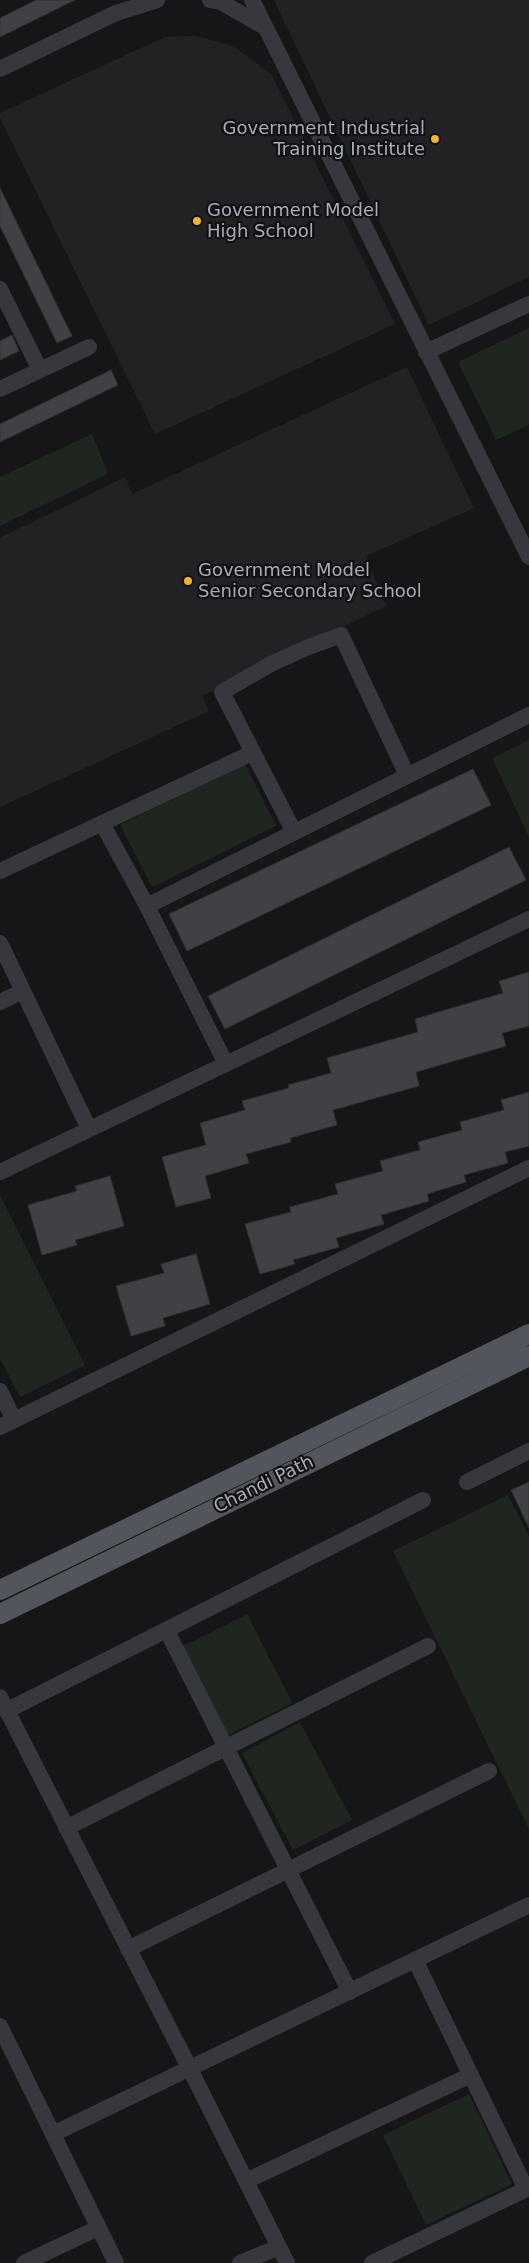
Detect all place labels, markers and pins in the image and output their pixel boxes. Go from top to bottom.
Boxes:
place label: Government Industrial Training Institute [223,118,425,160]
marker: Government Industrial Training Institute [429,133,441,145]
place label: Government Model High School [207,200,379,242]
marker: Government Model High School [191,215,203,227]
place label: Government Model Senior Secondary School [198,560,422,602]
marker: Government Model Senior Secondary School [182,575,194,587]

